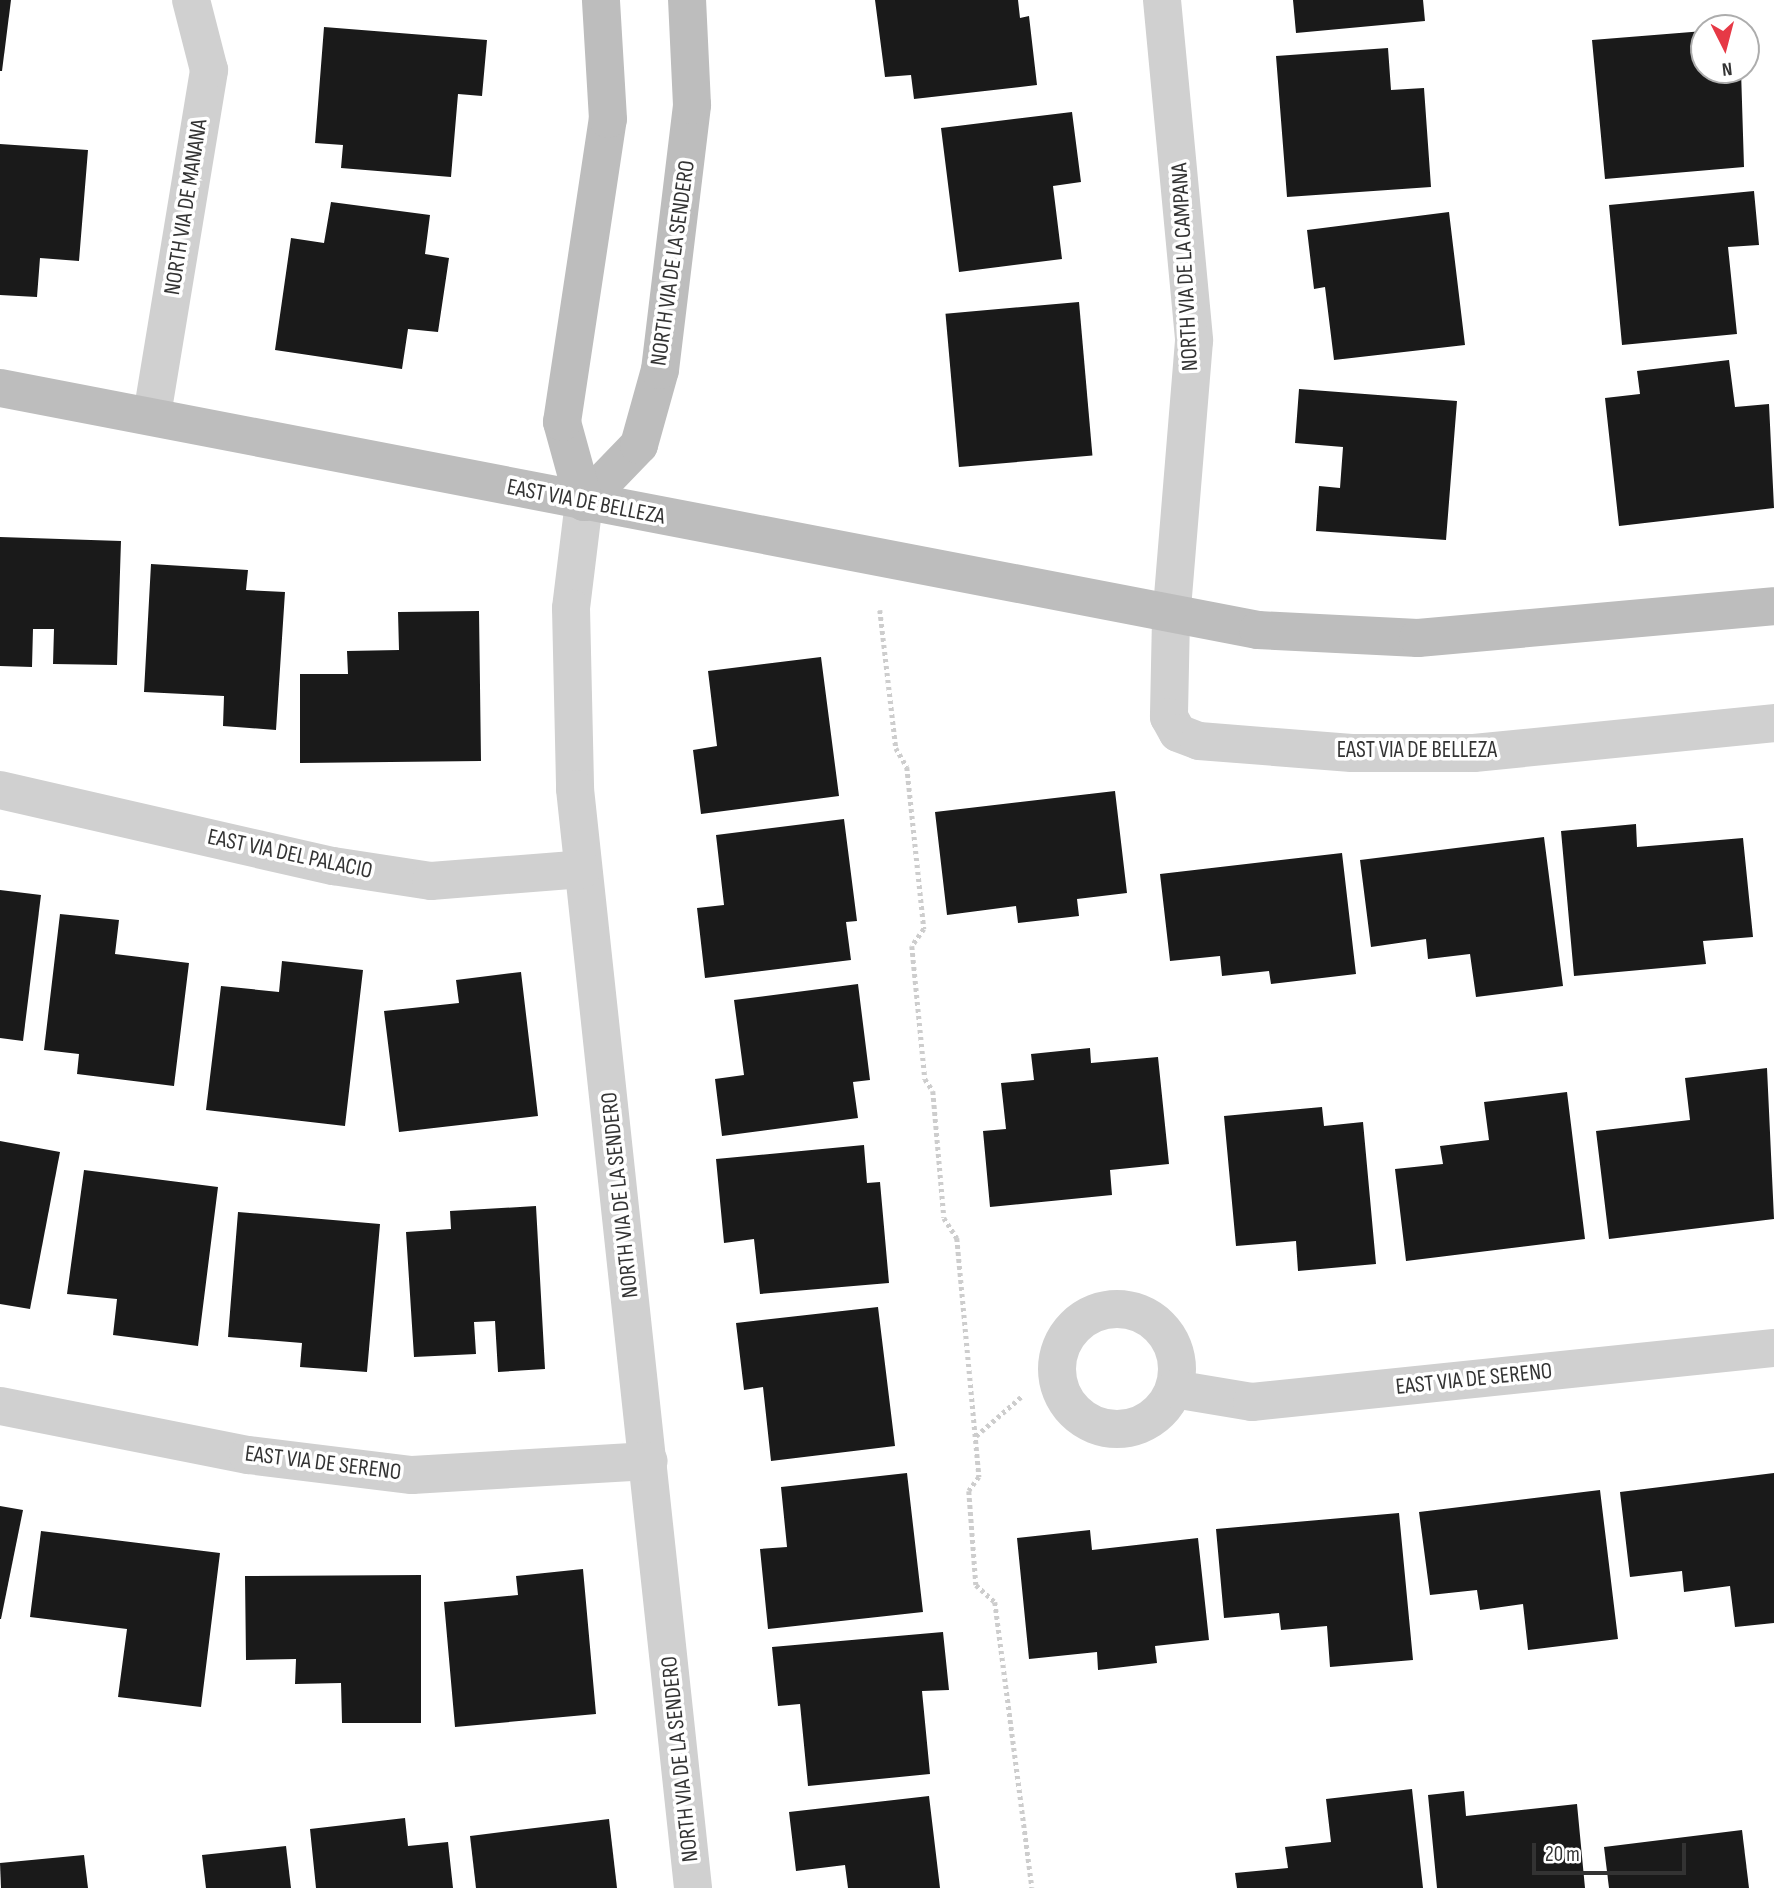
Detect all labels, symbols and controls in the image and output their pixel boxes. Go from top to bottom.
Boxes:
north arrow [1690,14,1760,84]
text: N [1721,56,1733,80]
street label: NORTH VIA DE MANANA [158,117,214,297]
street label: NORTH VIA DE LA SENDERO [645,159,701,367]
street label: NORTH VIA DE LA CAMPANA [1166,162,1204,372]
street label: EAST VIA DE BELLEZA [505,473,667,531]
street label: EAST VIA DE BELLEZA [1337,736,1497,764]
street label: EAST VIA DEL PALACIO [205,823,375,885]
street label: NORTH VIA DE LA SENDERO [595,1091,645,1299]
street label: EAST VIA DE SERENO [1394,1357,1554,1401]
street label: EAST VIA DE SERENO [243,1440,403,1486]
street label: NORTH VIA DE LA SENDERO [655,1655,705,1863]
scale bar [1536,1828,1690,1872]
text: 20 m [1545,1842,1580,1867]

